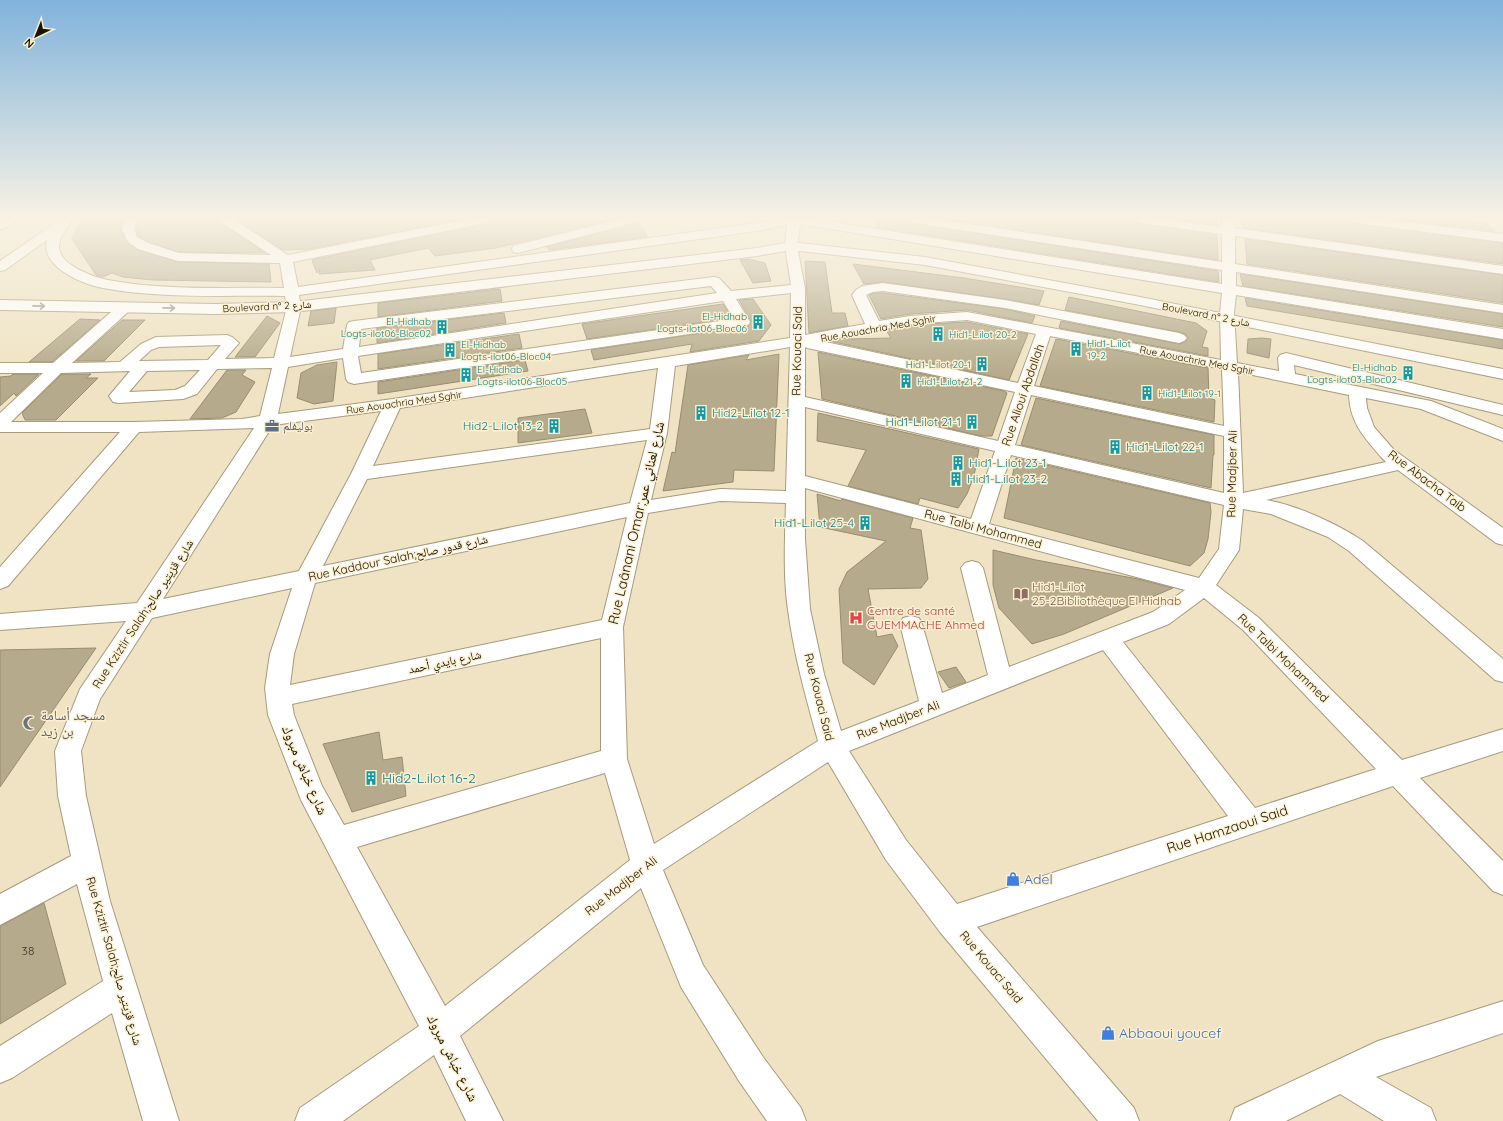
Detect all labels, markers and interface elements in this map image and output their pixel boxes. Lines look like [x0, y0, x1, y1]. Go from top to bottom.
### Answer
north arrow [16, 16, 56, 56]
text: N [21, 35, 37, 51]
street label: Boulevard n° شارع 2 [222, 298, 312, 315]
street label: Boulevard n° شارع 2 [1161, 300, 1251, 329]
one-way arrow [32, 302, 45, 310]
one-way arrow [162, 304, 175, 312]
street label: Rue Kouaci Said [788, 306, 805, 396]
place label: El-Hidhab Logts-ilot06-Bloc06 [657, 310, 748, 335]
street label: Rue Aouachria Med Sghir [819, 312, 937, 345]
building icon: El-Hidhab Logts-ilot06-Bloc06 [750, 314, 766, 330]
place label: El-Hidhab Logts-ilot06-Bloc02 [341, 315, 431, 340]
building icon: El-Hidhab Logts-ilot06-Bloc02 [434, 319, 450, 335]
building icon: Hid1-L.ilot 20-2 [930, 326, 946, 342]
place label: Hid1-L.ilot 20-2 [949, 328, 1017, 341]
place label: Hid1-L.ilot 19-2 [1087, 337, 1132, 362]
place label: El-Hidhab Logts-ilot06-Bloc04 [461, 338, 551, 363]
building icon: Hid1-L.ilot 19-2 [1068, 341, 1084, 357]
building icon: El-Hidhab Logts-ilot06-Bloc04 [442, 342, 458, 358]
street label: Rue Alioui Abdallah [998, 342, 1047, 448]
street label: Rue Aouachria Med Sghir [1138, 343, 1256, 378]
building icon: Hid1-L.ilot 20-1 [974, 356, 990, 372]
place label: Hid1-L.ilot 20-1 [906, 358, 971, 371]
place label: El-Hidhab Logts-ilot03-Bloc02 [1307, 361, 1397, 386]
place label: El-Hidhab Logts-ilot06-Bloc05 [477, 363, 567, 388]
building icon: El-Hidhab Logts-ilot03-Bloc02 [1400, 365, 1416, 381]
building icon: El-Hidhab Logts-ilot06-Bloc05 [458, 367, 474, 383]
building icon: Hid1-L.ilot 21-2 [898, 373, 914, 389]
place label: Hid1-L.ilot 21-2 [917, 375, 983, 388]
building icon: Hid1-L.ilot 19-1 [1139, 385, 1155, 401]
place label: Hid1-L.ilot 19-1 [1158, 387, 1221, 400]
street label: Rue Aouachria Med Sghir [345, 388, 463, 417]
building icon: Hid2-L.ilot 12-1 [693, 405, 709, 421]
place label: Hid2-L.ilot 12-1 [712, 405, 790, 420]
place label: Hid1-L.ilot 21-1 [885, 414, 961, 429]
building icon: Hid1-L.ilot 21-1 [964, 414, 980, 430]
office icon: بوليفلم [264, 418, 280, 434]
place label: بوليفلم [283, 418, 313, 434]
place label: Hid2-L.ilot 13-2 [463, 418, 543, 433]
building icon: Hid2-L.ilot 13-2 [546, 418, 562, 434]
street label: Rue Laânani Omar;شارع لعناني عمر [604, 420, 671, 627]
street label: Rue Madjber Ali [1223, 430, 1240, 518]
building icon: Hid1-L.ilot 22-1 [1107, 439, 1123, 455]
place label: Hid1-L.ilot 22-1 [1126, 439, 1204, 454]
street label: Rue Abacha Taib [1385, 446, 1469, 515]
building icon: Hid1-L.ilot 23-1 [950, 455, 966, 471]
place label: Hid1-L.ilot 23-1 [969, 455, 1046, 470]
building icon: Hid1-L.ilot 23-2 [948, 471, 964, 487]
place label: Hid1-L.ilot 23-2 [967, 471, 1048, 486]
street label: Rue Talbi Mohammed [923, 506, 1044, 551]
place label: Hid1-L.ilot 25-4 [774, 515, 854, 530]
building icon: Hid1-L.ilot 25-4 [857, 515, 873, 531]
street label: Rue Kaddour Salah;شارع قدور صالح [307, 531, 489, 585]
street label: Rue Kziztir Salah;شارع قزيتير صالح [89, 536, 197, 692]
place label: Hid1-L.ilot 25-2Bibliothèque El Hidhab [1032, 579, 1181, 608]
library icon: Hid1-L.ilot 25-2Bibliothèque El Hidhab [1013, 586, 1029, 602]
place label: Centre de santé GUEMMACHE Ahmed [867, 603, 984, 632]
hospital icon: Centre de santé GUEMMACHE Ahmed [848, 610, 864, 626]
street label: Rue Talbi Mohammed [1235, 610, 1332, 705]
street label: شارع بايدي أحمد [407, 646, 483, 680]
street label: Rue Kouaci Said [801, 651, 838, 742]
street label: Rue Madjber Ali [854, 697, 941, 742]
place label: مسجد أسامة بن زيد [41, 706, 105, 740]
mosque icon: مسجد أسامة بن زيد [22, 715, 38, 731]
street label: شارع خباش مبروك [277, 723, 332, 818]
place label: Hid2-L.ilot 16-2 [382, 769, 476, 787]
building icon: Hid2-L.ilot 16-2 [363, 770, 379, 786]
street label: Rue Hamzaoui Said [1164, 801, 1290, 857]
street label: Rue Madjber Ali [582, 853, 660, 918]
place label: Adel [1024, 870, 1053, 888]
shop icon: Adel [1005, 871, 1021, 887]
street label: Rue Kziztir Salah;شارع قزيتير صالح [82, 875, 146, 1047]
street label: Rue Kouaci Said [957, 927, 1026, 1006]
house number: 38 [22, 943, 34, 958]
street label: شارع خباش مبروك [422, 1011, 483, 1105]
place label: Abbaoui youcef [1119, 1024, 1221, 1042]
shop icon: Abbaoui youcef [1100, 1025, 1116, 1041]

